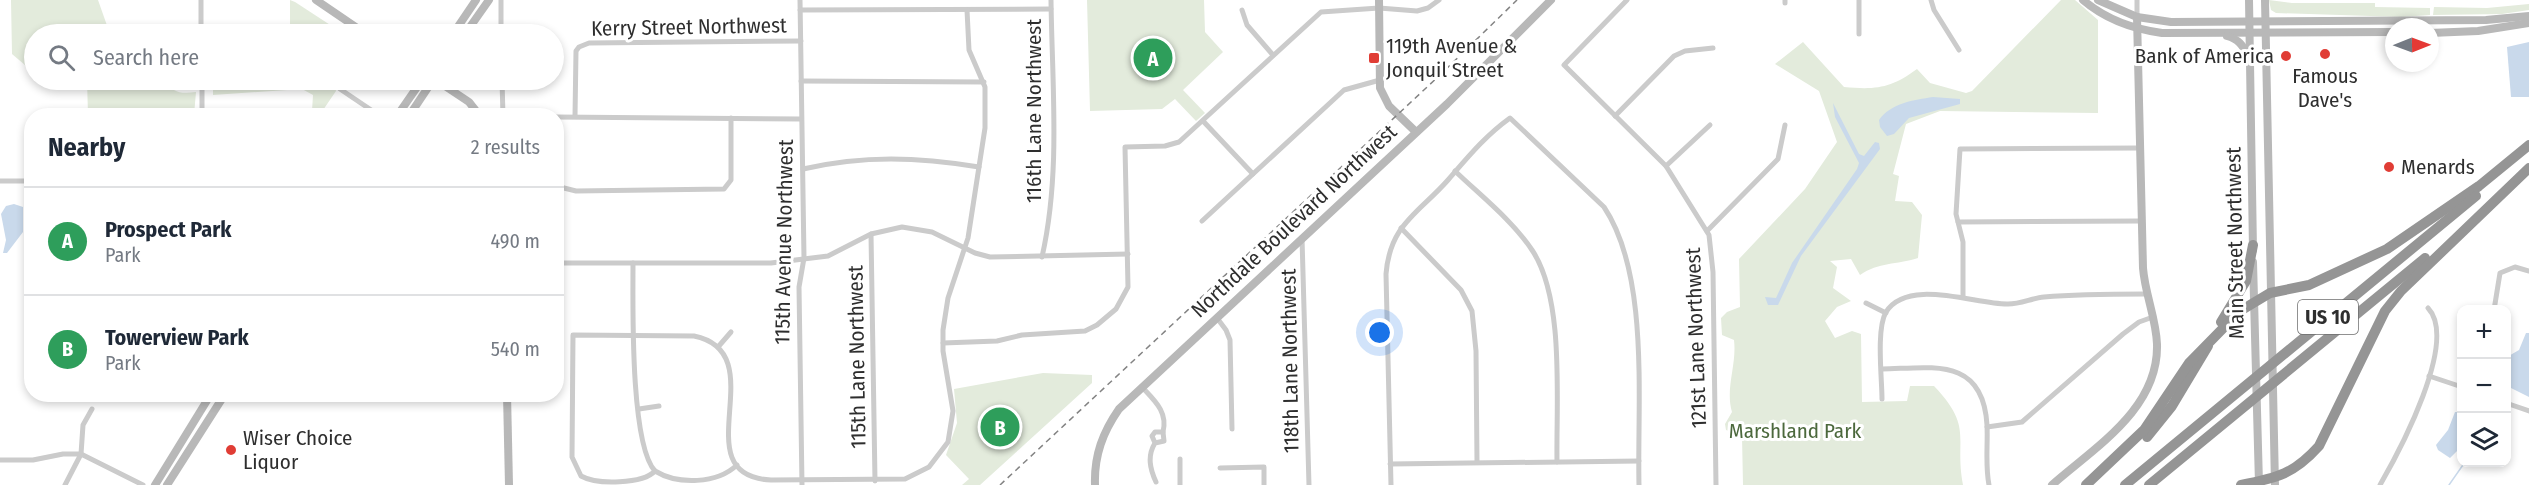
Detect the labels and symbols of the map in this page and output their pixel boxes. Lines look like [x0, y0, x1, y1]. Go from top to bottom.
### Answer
street label: Kerry Street Northwest [591, 12, 787, 42]
north arrow [2385, 18, 2439, 72]
street label: 116th Lane Northwest [1021, 19, 1047, 203]
place label: 119th Avenue & Jonquil Street [1386, 33, 1517, 83]
pin: A [1134, 36, 1172, 80]
place label: Bank of America [2135, 43, 2274, 69]
marker: Famous Dave's [2318, 47, 2332, 61]
marker: Bank of America [2279, 49, 2293, 63]
marker: 119th Avenue & Jonquil Street [1367, 51, 1381, 65]
place label: Famous Dave's [2292, 63, 2358, 113]
street label: Northdale Boulevard Northwest [1186, 119, 1402, 323]
street label: 115th Avenue Northwest [769, 139, 799, 345]
street label: Main Street Northwest [2220, 147, 2250, 339]
place label: Menards [2401, 154, 2475, 180]
marker: Menards [2382, 160, 2396, 174]
street label: 121st Lane Northwest [1680, 247, 1712, 429]
street label: 115th Lane Northwest [842, 265, 872, 449]
street label: 118th Lane Northwest [1275, 269, 1305, 453]
road number: US 10 [2298, 300, 2358, 334]
your location [1365, 318, 1394, 347]
pin: B [980, 404, 1020, 450]
park label: Marshland Park [1729, 418, 1861, 444]
place label: Wiser Choice Liquor [243, 425, 352, 475]
marker: Wiser Choice Liquor [224, 443, 238, 457]

